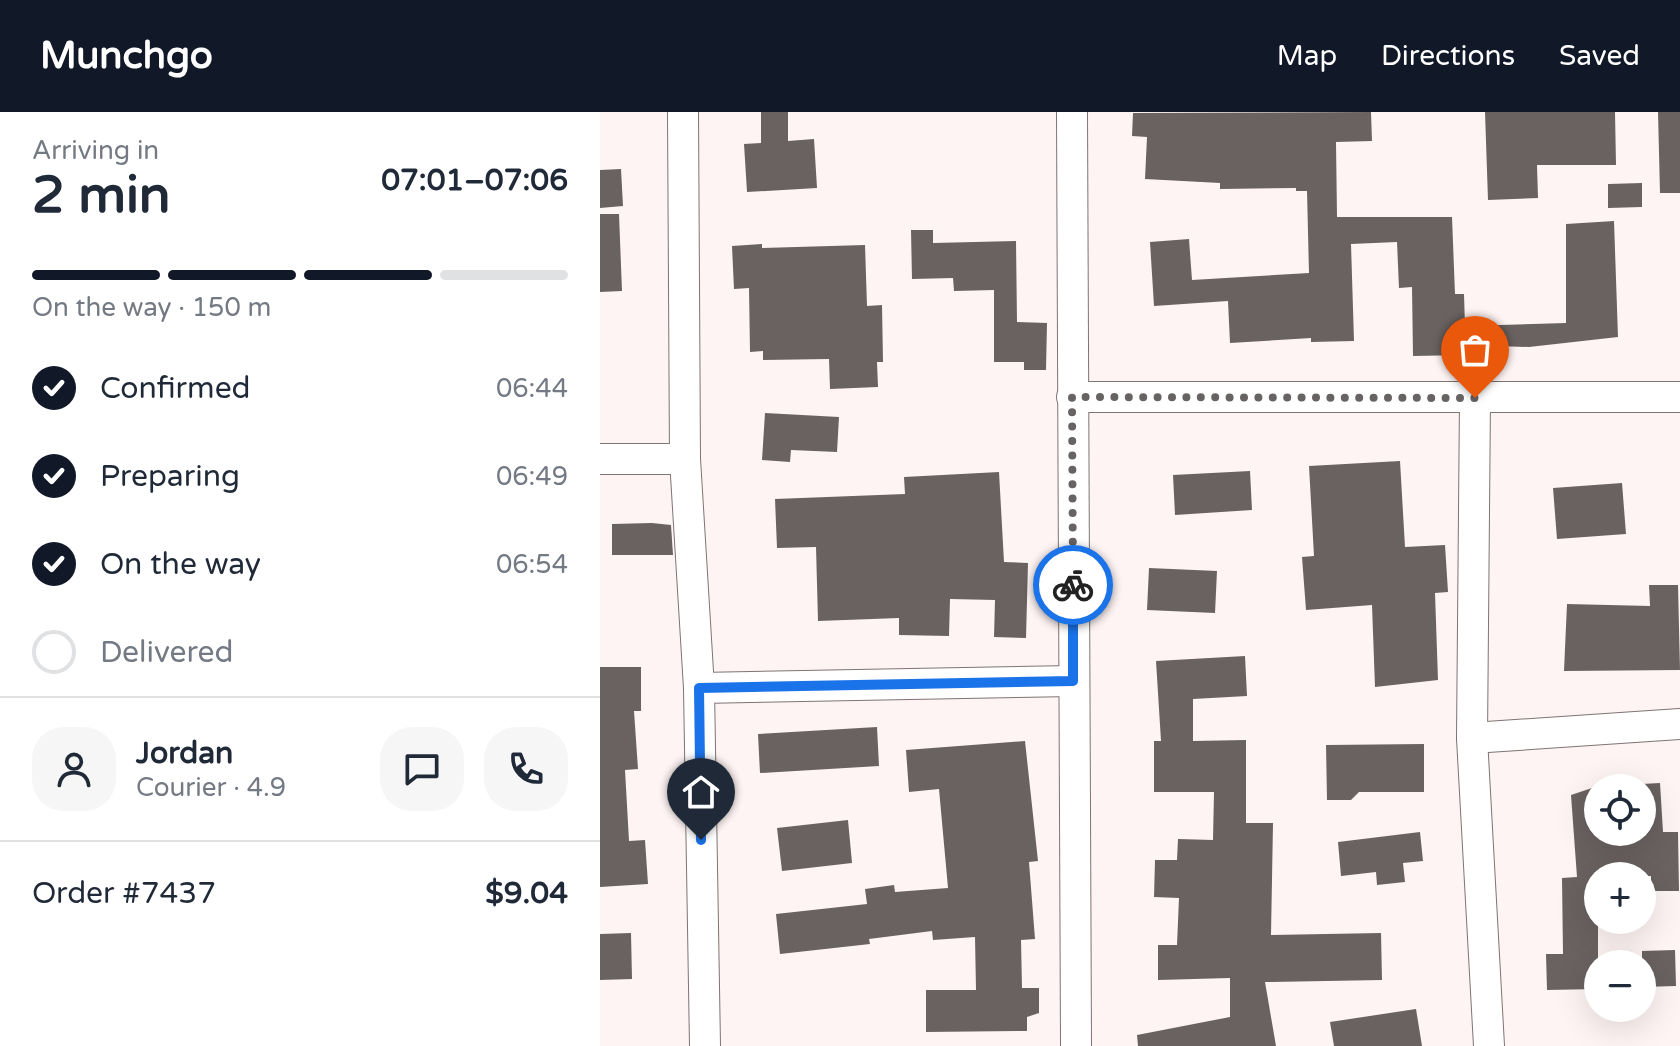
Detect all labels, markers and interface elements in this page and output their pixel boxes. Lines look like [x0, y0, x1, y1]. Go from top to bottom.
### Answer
text: Munchgo [40, 33, 213, 79]
text: Map [1277, 39, 1337, 73]
text: Directions [1381, 39, 1515, 73]
text: Saved [1559, 39, 1640, 73]
text: Arriving in [32, 135, 159, 166]
text: 07:01–07:06 [381, 162, 568, 199]
text: 2 min [32, 164, 171, 227]
text: On the way · 150 m [32, 292, 271, 323]
pin [1441, 316, 1509, 398]
icon: bag [1453, 328, 1497, 372]
icon: check [32, 366, 76, 410]
text: Confirmed [100, 370, 251, 407]
text: 06:44 [496, 373, 568, 404]
icon: check [32, 454, 76, 498]
text: Preparing [100, 458, 240, 495]
text: 06:49 [496, 461, 568, 492]
icon: check [32, 542, 76, 586]
courier [1033, 545, 1113, 625]
text: On the way [100, 546, 261, 583]
text: 06:54 [496, 549, 568, 580]
icon: bike [1051, 563, 1095, 607]
text: Delivered [100, 634, 234, 671]
button: person [32, 727, 116, 811]
button: chat [380, 727, 464, 811]
button: phone [484, 727, 568, 811]
text: Jordan [136, 735, 233, 772]
pin [667, 758, 735, 840]
icon: home [679, 770, 723, 814]
text: Courier · 4.9 [136, 772, 286, 803]
map controls [1584, 774, 1656, 1022]
button: locate [1584, 774, 1656, 846]
button: + [1584, 862, 1656, 934]
text: Order #7437 [32, 875, 216, 912]
text: $9.04 [485, 875, 568, 912]
button: − [1584, 950, 1656, 1022]

